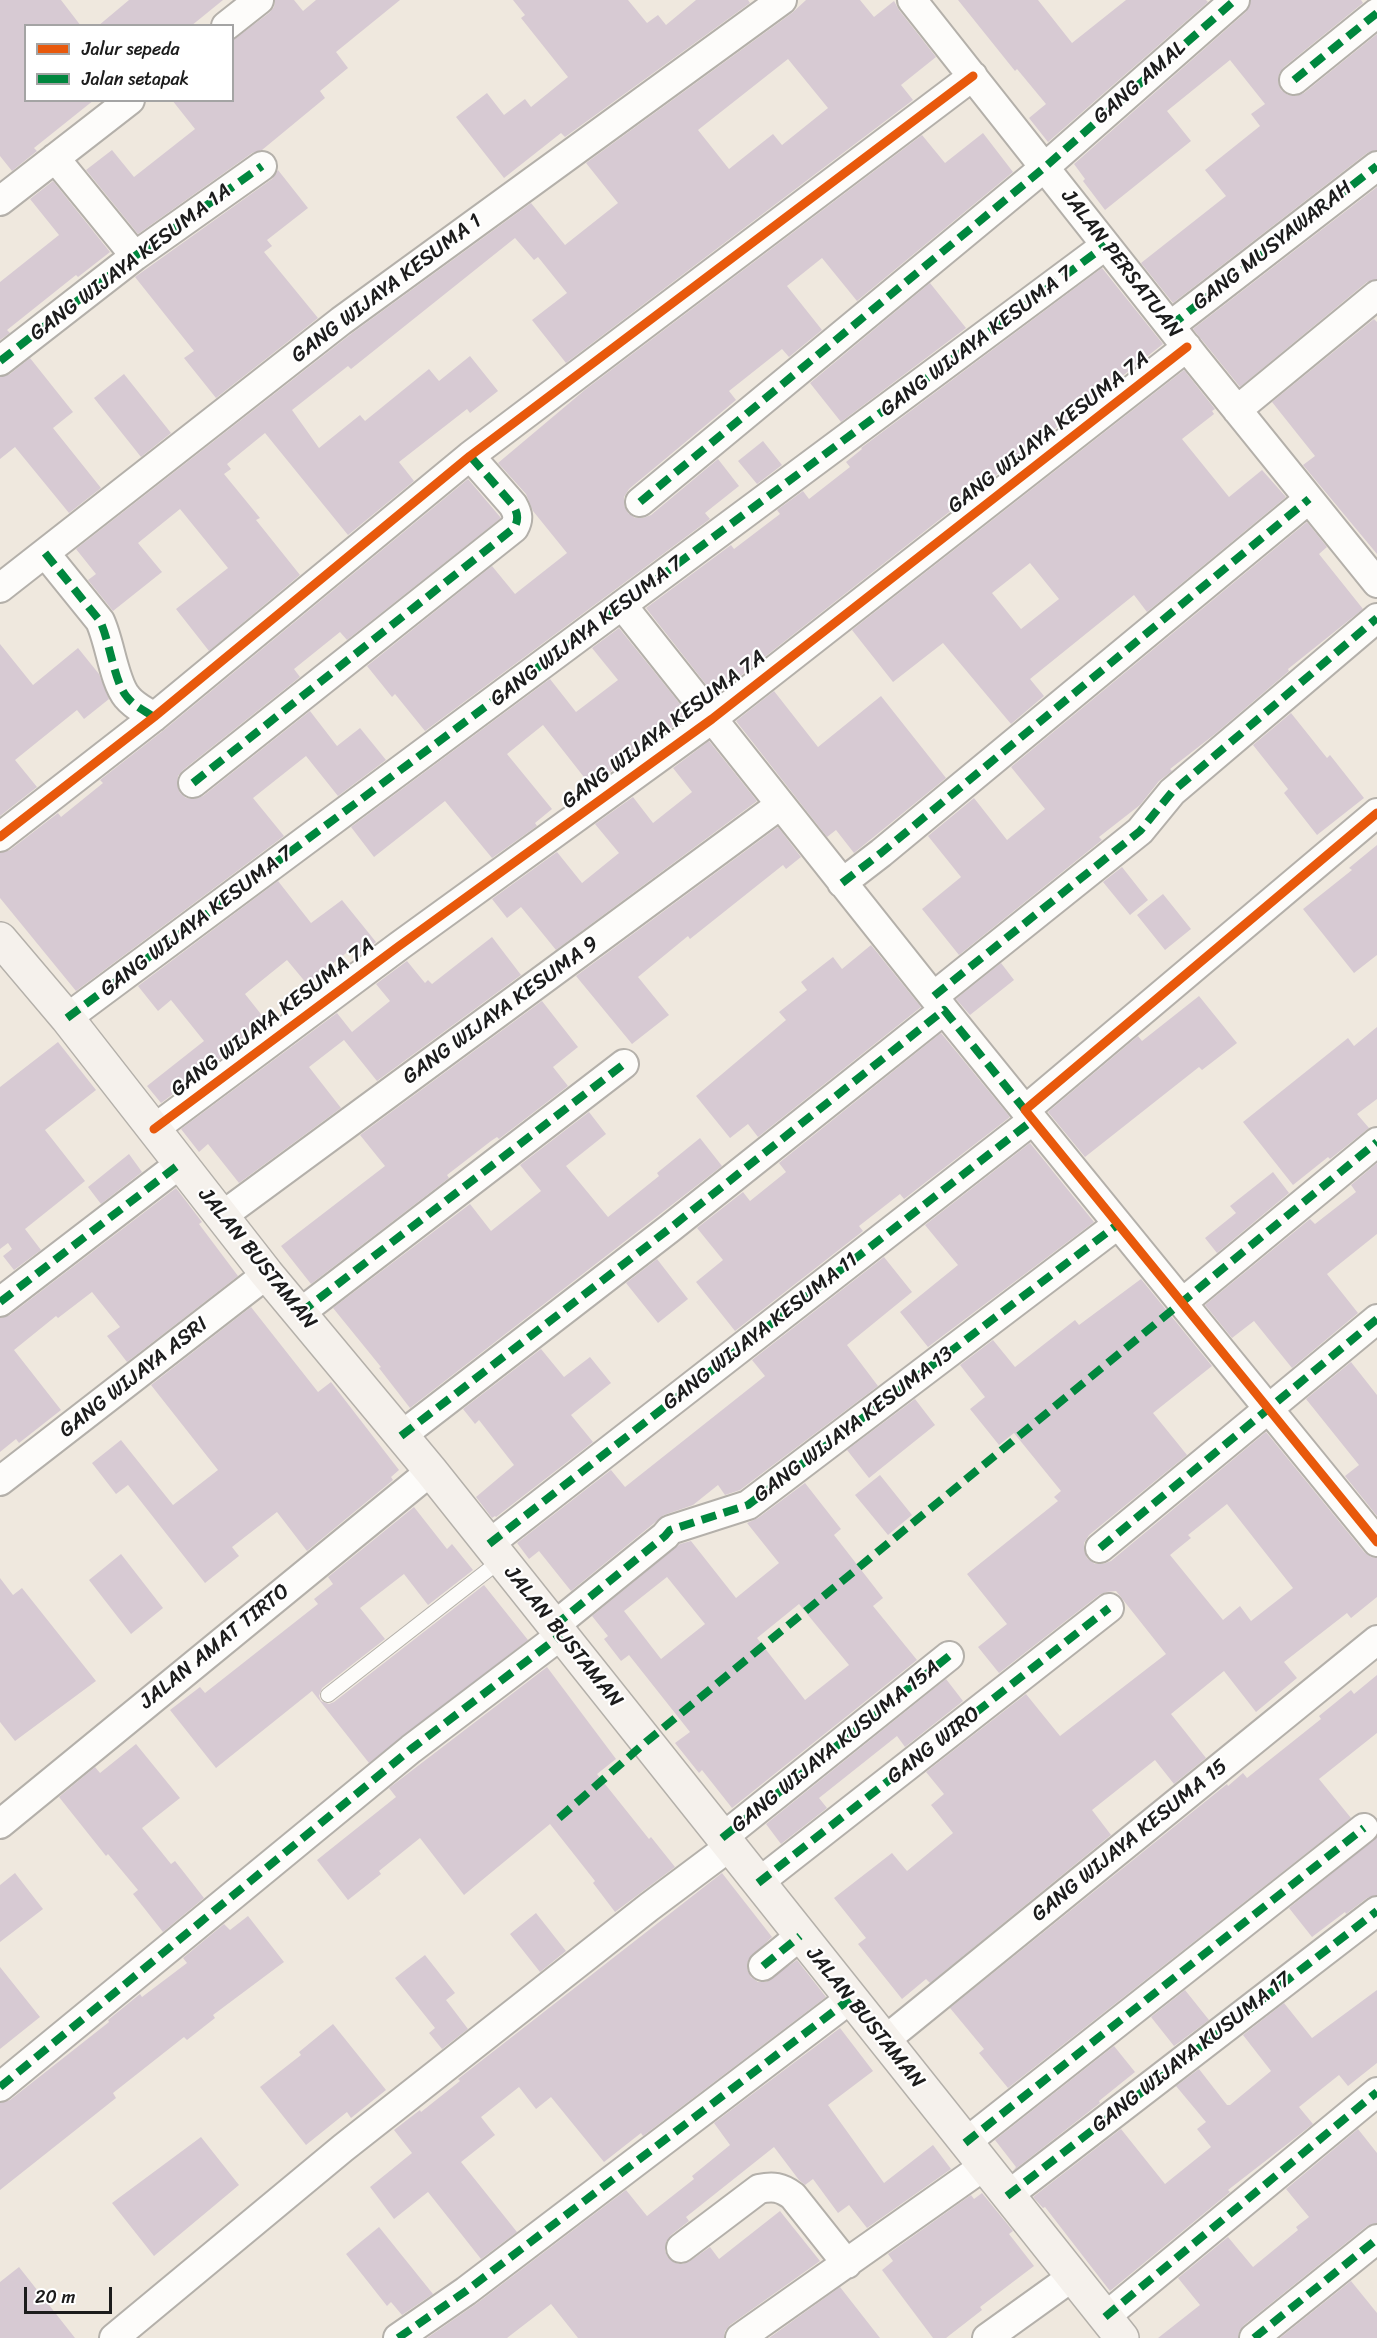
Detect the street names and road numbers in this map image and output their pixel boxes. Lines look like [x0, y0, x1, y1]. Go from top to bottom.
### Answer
street label: GANG AMAL [1089, 36, 1191, 130]
street label: GANG MUSYAWARAH [1188, 176, 1358, 316]
street label: GANG WIJAYA KESUMA 1A [25, 179, 237, 347]
street label: JALAN PERSATUAN [1055, 185, 1187, 343]
street label: GANG WIJAYA KESUMA 1 [287, 209, 487, 369]
street label: GANG WIJAYA KESUMA 7 [876, 261, 1078, 423]
street label: GANG WIJAYA KESUMA 7A [943, 347, 1155, 519]
street label: GANG WIJAYA KESUMA 7 [486, 551, 688, 713]
street label: GANG WIJAYA KESUMA 7A [557, 645, 771, 815]
street label: GANG WIJAYA KESUMA 7 [96, 841, 298, 1003]
street label: GANG WIJAYA KESUMA 9 [398, 932, 604, 1090]
street label: GANG WIJAYA KESUMA 7A [166, 933, 380, 1103]
street label: JALAN BUSTAMAN [192, 1183, 322, 1335]
street label: GANG WIJAYA KESUMA 11 [658, 1248, 864, 1416]
street label: GANG WIJAYA ASRI [55, 1312, 213, 1444]
street label: GANG WIJAYA KESUMA 13 [749, 1342, 959, 1508]
street label: JALAN BUSTAMAN [498, 1561, 628, 1713]
street label: JALAN AMAT TIRTO [135, 1579, 295, 1715]
street label: GANG WIJAYA KUSUMA 15A [727, 1655, 945, 1839]
street label: GANG WIRO [882, 1702, 986, 1790]
street label: GANG WIJAYA KESUMA 15 [1027, 1754, 1233, 1928]
street label: JALAN BUSTAMAN [800, 1942, 930, 2094]
street label: GANG WIJAYA KUSUMA 17 [1087, 1967, 1297, 2139]

